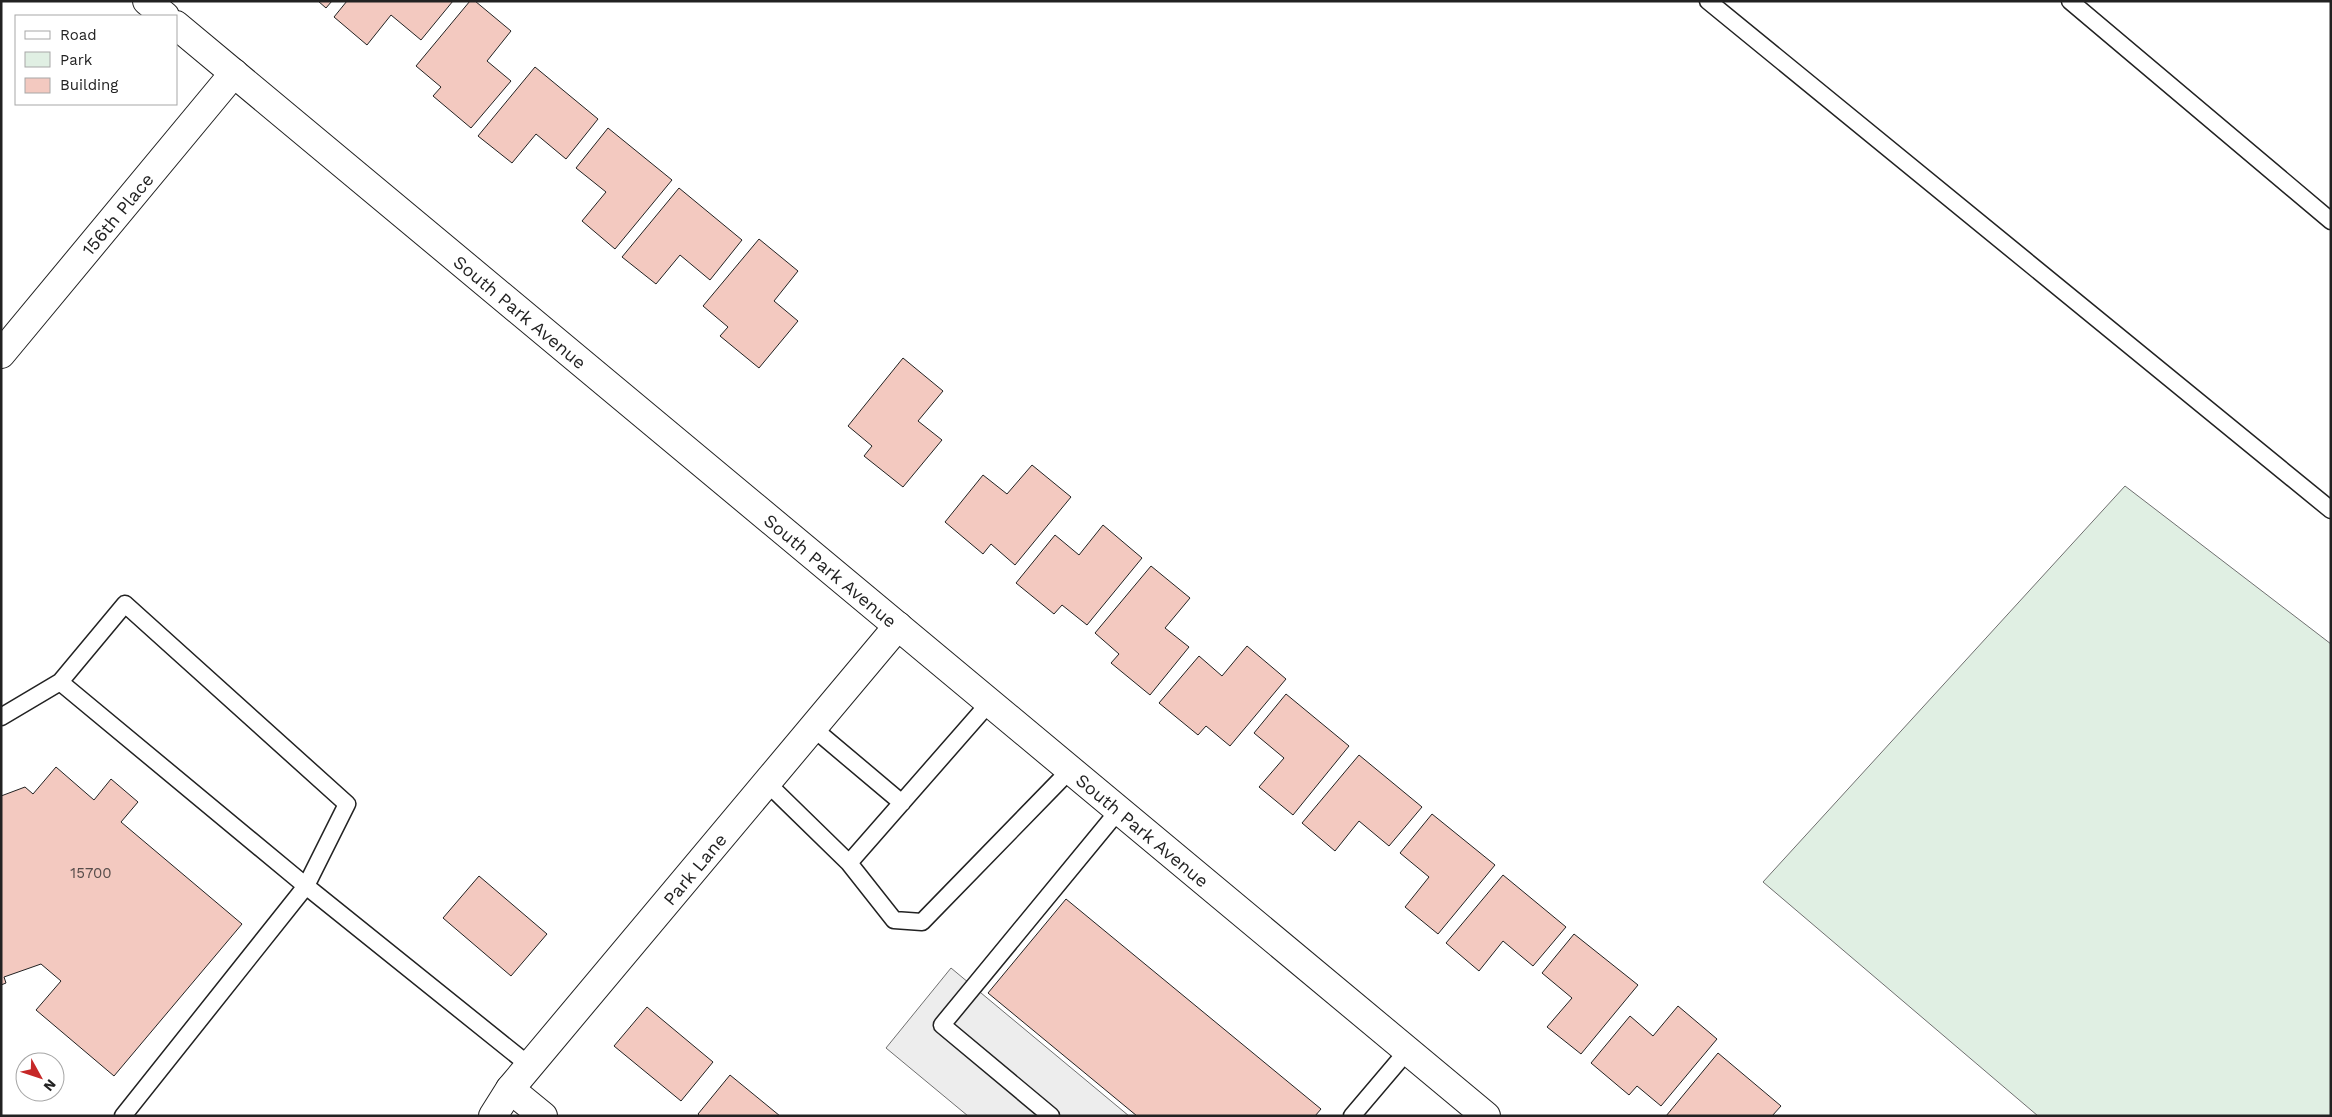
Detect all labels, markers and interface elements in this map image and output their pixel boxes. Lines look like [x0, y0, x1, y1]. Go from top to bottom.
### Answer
legend [15, 15, 178, 105]
text: Road [60, 26, 97, 44]
text: Park [60, 51, 93, 69]
text: Building [60, 76, 118, 94]
street label: 156th Place [77, 169, 157, 259]
street label: South Park Avenue [450, 251, 591, 373]
street label: South Park Avenue [760, 509, 901, 631]
street label: South Park Avenue [1072, 769, 1213, 891]
street label: Park Lane [658, 829, 730, 909]
house number: 15700 [70, 864, 112, 882]
north arrow [15, 1052, 65, 1102]
text: N [40, 1076, 59, 1094]

